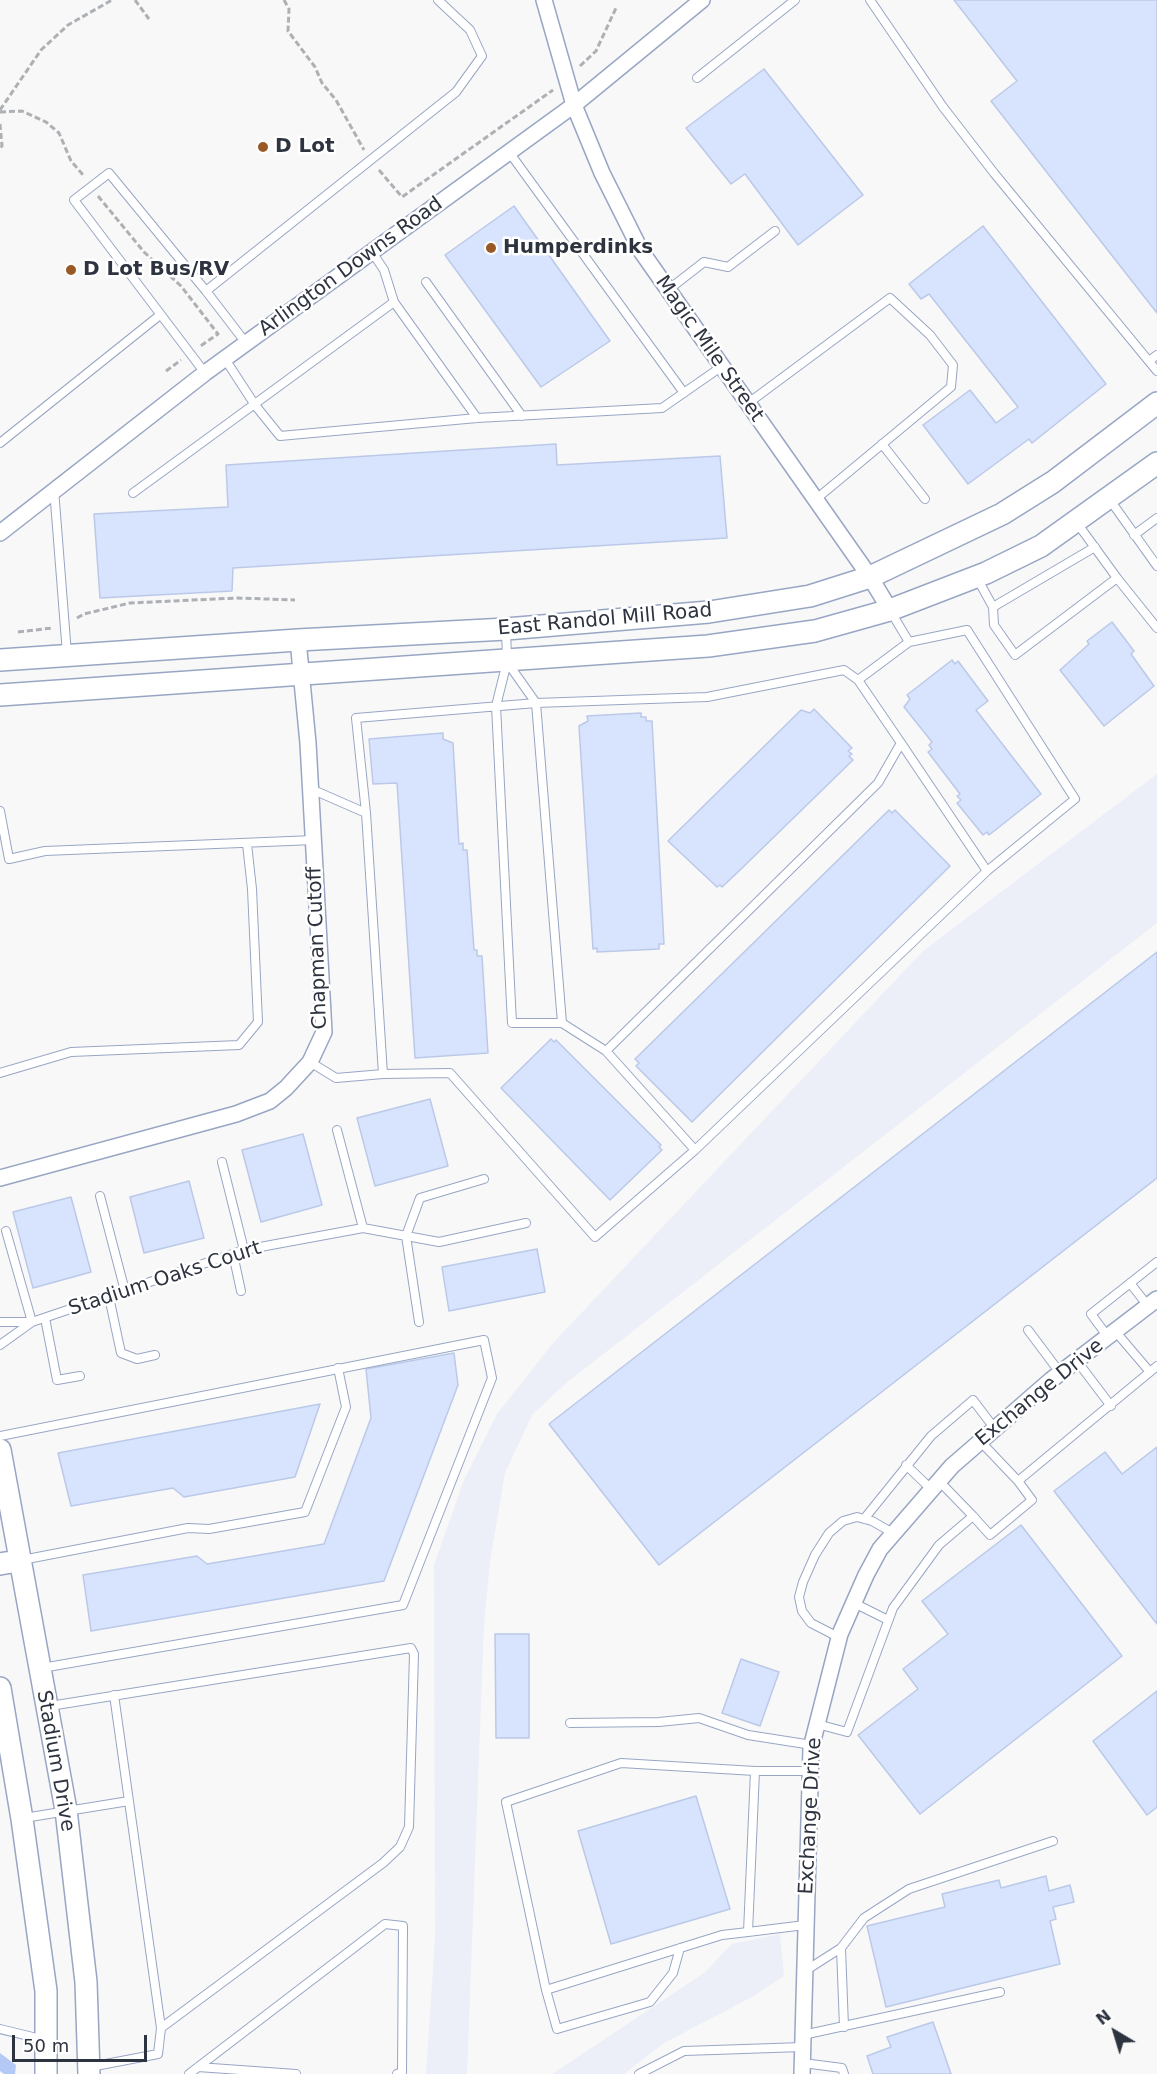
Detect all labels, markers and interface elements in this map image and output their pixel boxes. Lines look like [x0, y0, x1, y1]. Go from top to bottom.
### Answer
place label: D Lot [275, 135, 335, 159]
marker: D Lot [256, 140, 270, 154]
street label: Arlington Downs Road [254, 192, 448, 342]
place label: Humperdinks [503, 236, 653, 260]
marker: Humperdinks [484, 241, 498, 255]
place label: D Lot Bus/RV [83, 258, 229, 282]
marker: D Lot Bus/RV [64, 263, 78, 277]
street label: Magic Mile Street [650, 271, 768, 427]
street label: East Randol Mill Road [497, 599, 713, 641]
street label: Chapman Cutoff [303, 866, 333, 1030]
street label: Stadium Oaks Court [66, 1237, 264, 1321]
street label: Exchange Drive [971, 1334, 1109, 1452]
street label: Stadium Drive [31, 1689, 79, 1833]
street label: Exchange Drive [795, 1737, 827, 1895]
north arrow [1085, 2002, 1145, 2062]
text: N [1092, 2006, 1115, 2029]
scale bar [15, 2023, 150, 2061]
text: 50 m [23, 2035, 69, 2056]

